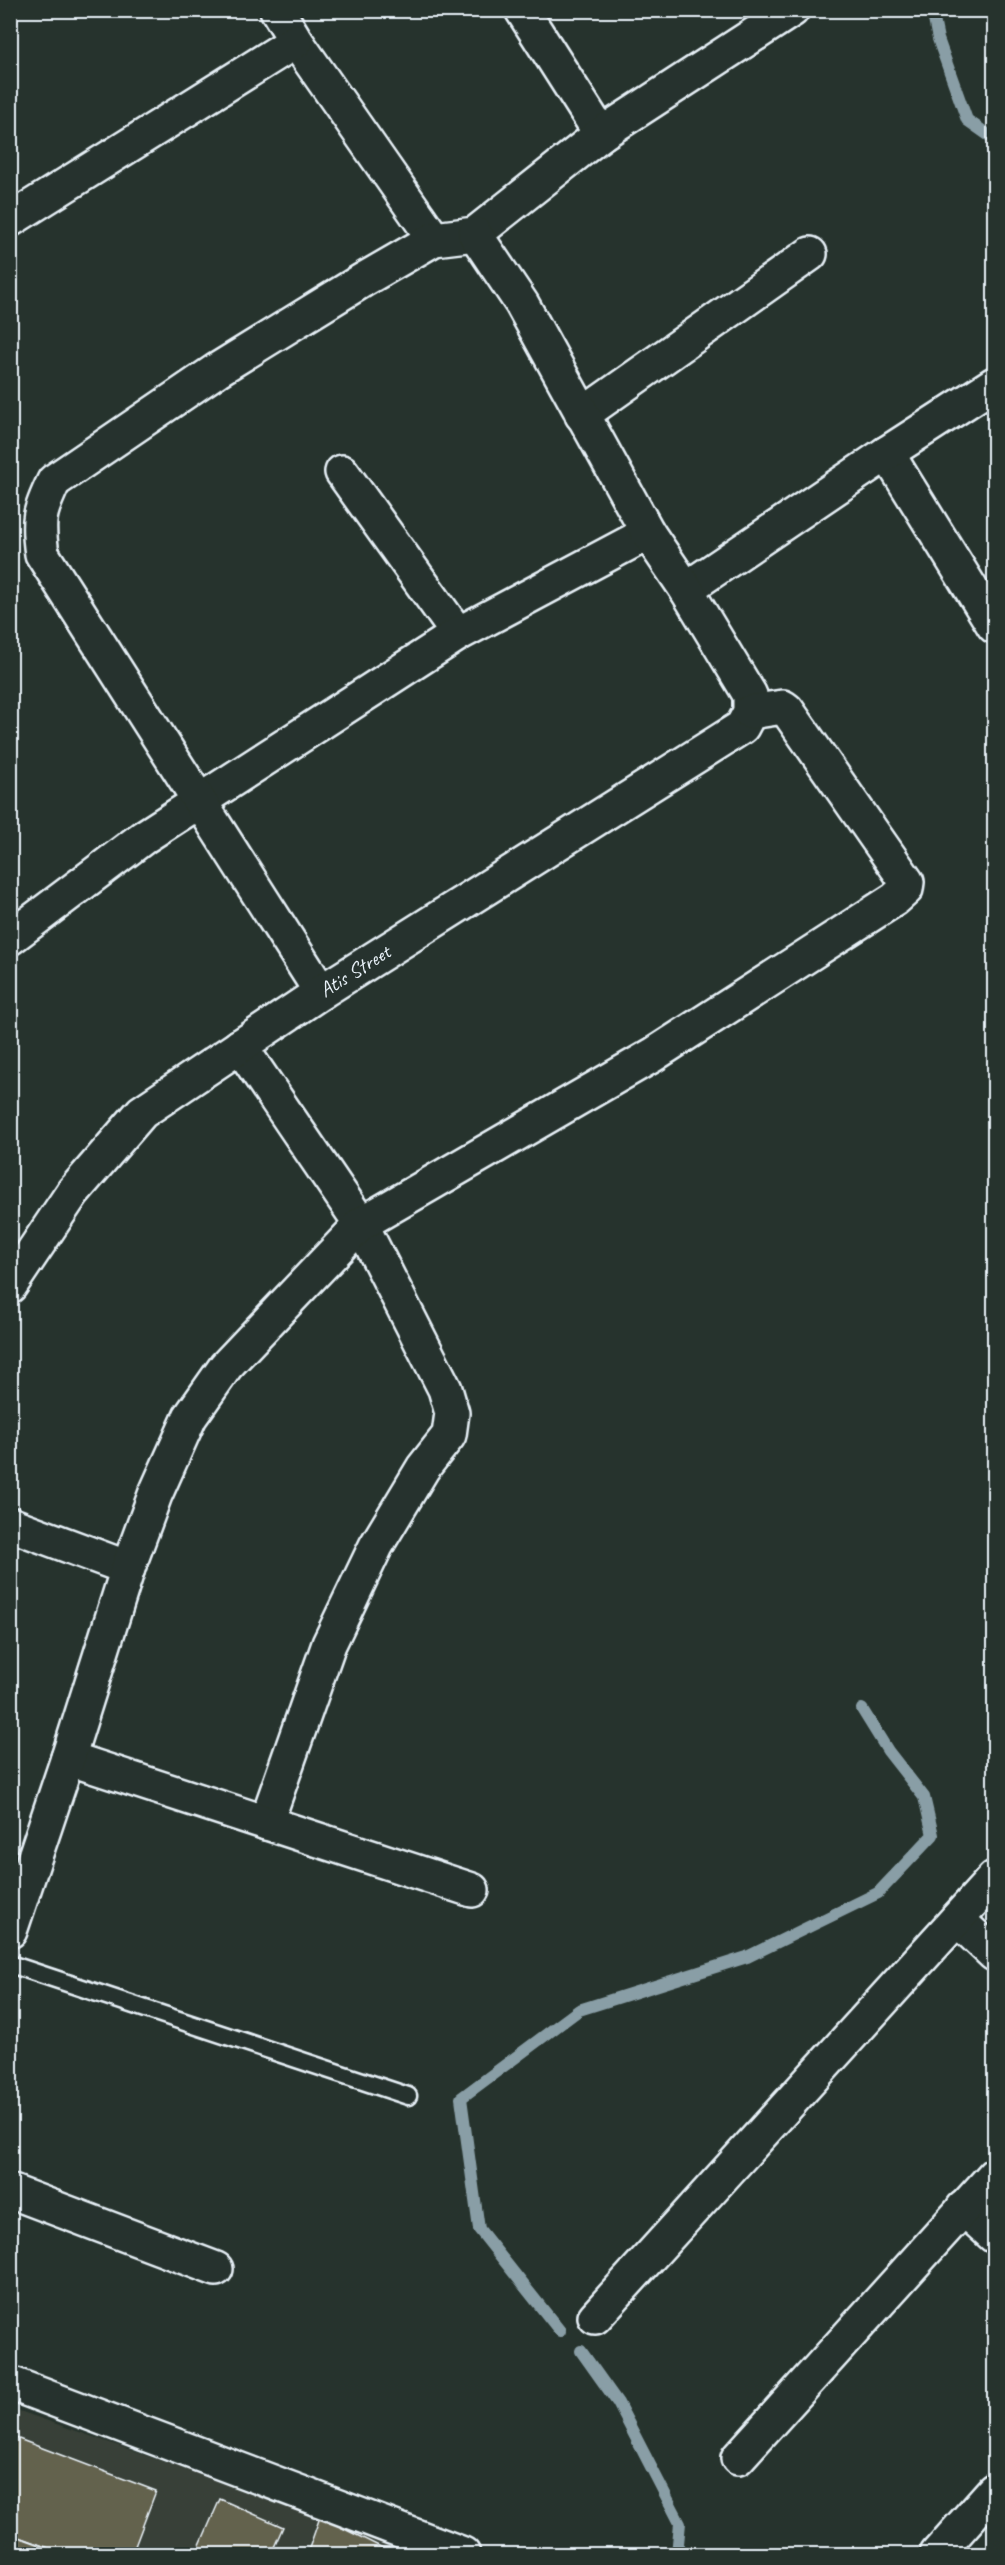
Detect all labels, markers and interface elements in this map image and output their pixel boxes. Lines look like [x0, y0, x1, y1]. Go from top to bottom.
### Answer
street label: Atis Street [314, 938, 397, 1003]

